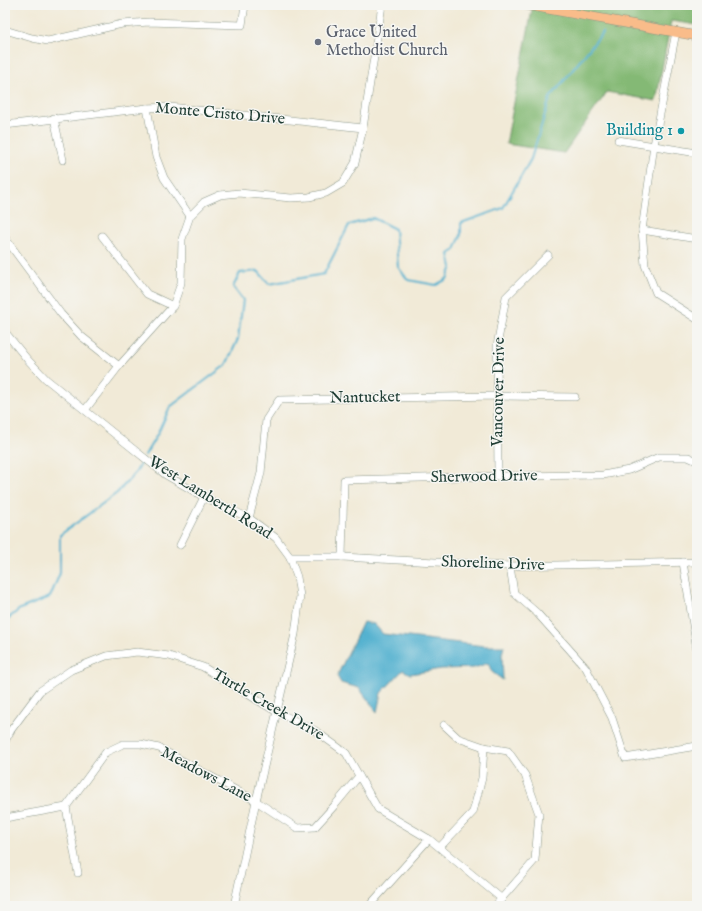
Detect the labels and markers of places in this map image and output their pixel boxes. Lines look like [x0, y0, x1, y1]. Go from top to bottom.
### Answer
place label: Grace United Methodist Church [326, 23, 448, 61]
marker: Grace United Methodist Church [313, 37, 323, 47]
place label: Building 1 [606, 121, 673, 141]
marker: Building 1 [676, 126, 686, 136]

